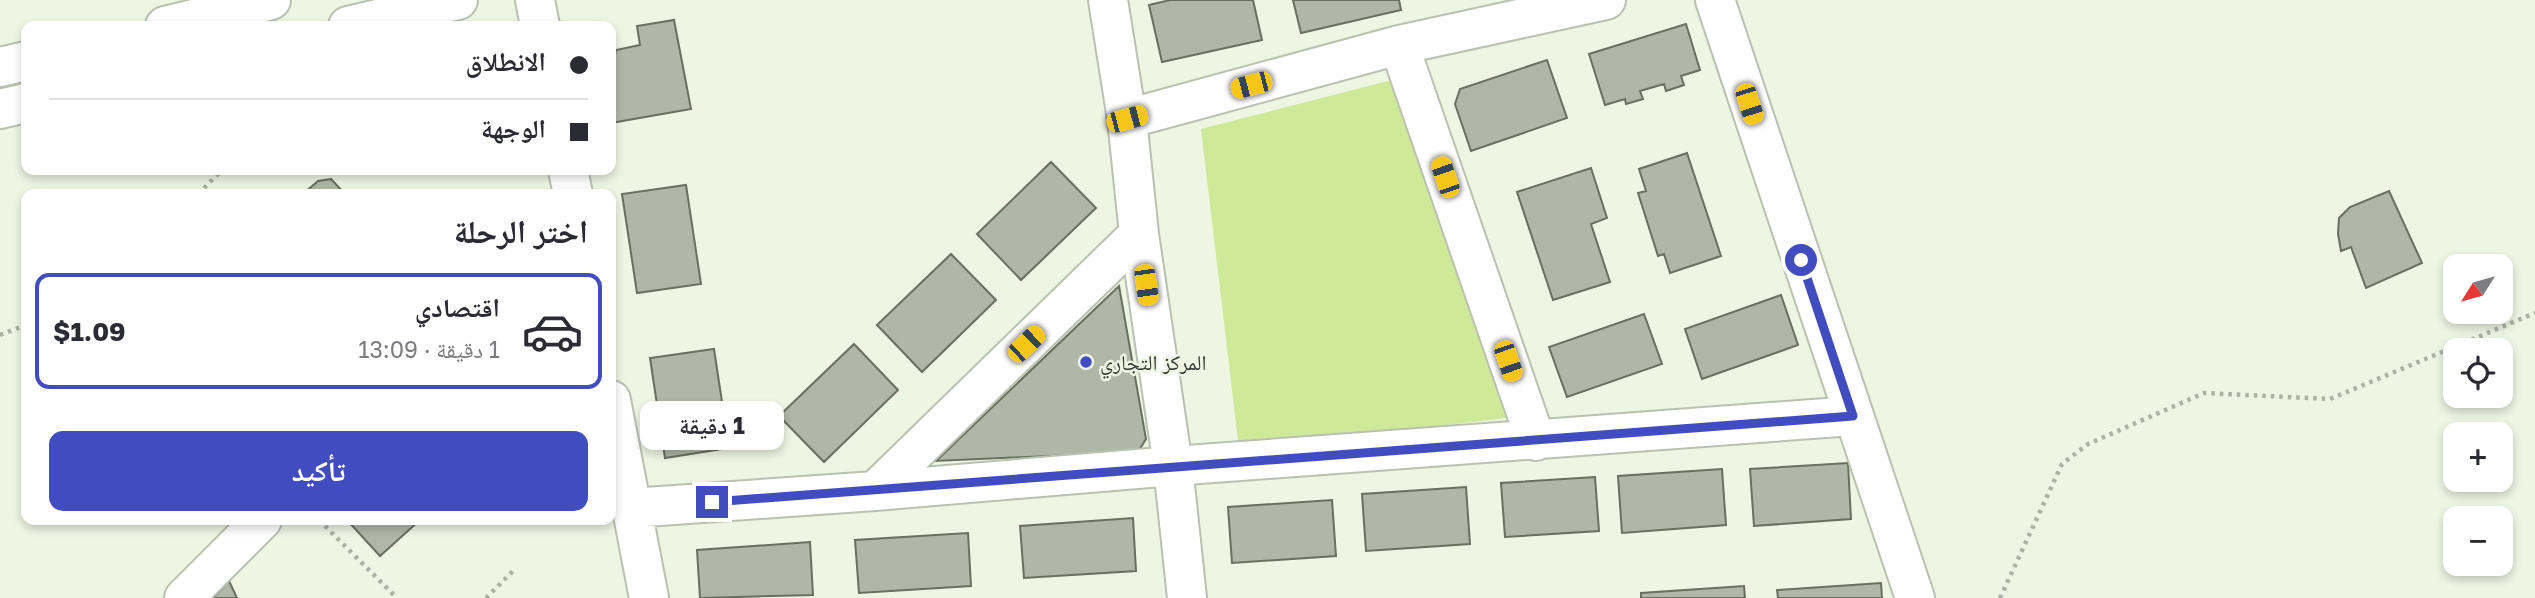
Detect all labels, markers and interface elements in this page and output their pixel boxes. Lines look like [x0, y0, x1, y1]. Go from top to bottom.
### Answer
text: الانطلاق [466, 46, 546, 77]
car [1228, 69, 1275, 101]
car [1733, 81, 1766, 127]
car [1104, 103, 1151, 135]
text: الوجهة [481, 113, 546, 144]
car [1429, 154, 1462, 200]
text: اختر الرحلة [454, 212, 588, 250]
route start [1785, 244, 1817, 276]
north arrow [2443, 254, 2513, 324]
map controls [2443, 254, 2513, 576]
car [1133, 263, 1160, 307]
text: اقتصادي [415, 292, 500, 323]
icon: car [521, 300, 584, 363]
text: $1.09 [53, 316, 126, 347]
car [1004, 322, 1049, 366]
text: 1 دقيقة · 13:09 [358, 335, 500, 363]
car [1492, 338, 1525, 384]
button: locate [2443, 338, 2513, 408]
place label: المركز التجاري [1100, 349, 1206, 379]
marker: المركز التجاري [1078, 354, 1094, 370]
callout: 1 دقيقة [640, 400, 784, 449]
text: 1 دقيقة [679, 411, 745, 439]
button: + [2443, 422, 2513, 492]
button: تأكيد [49, 431, 588, 511]
route end [696, 486, 728, 518]
button: − [2443, 506, 2513, 576]

